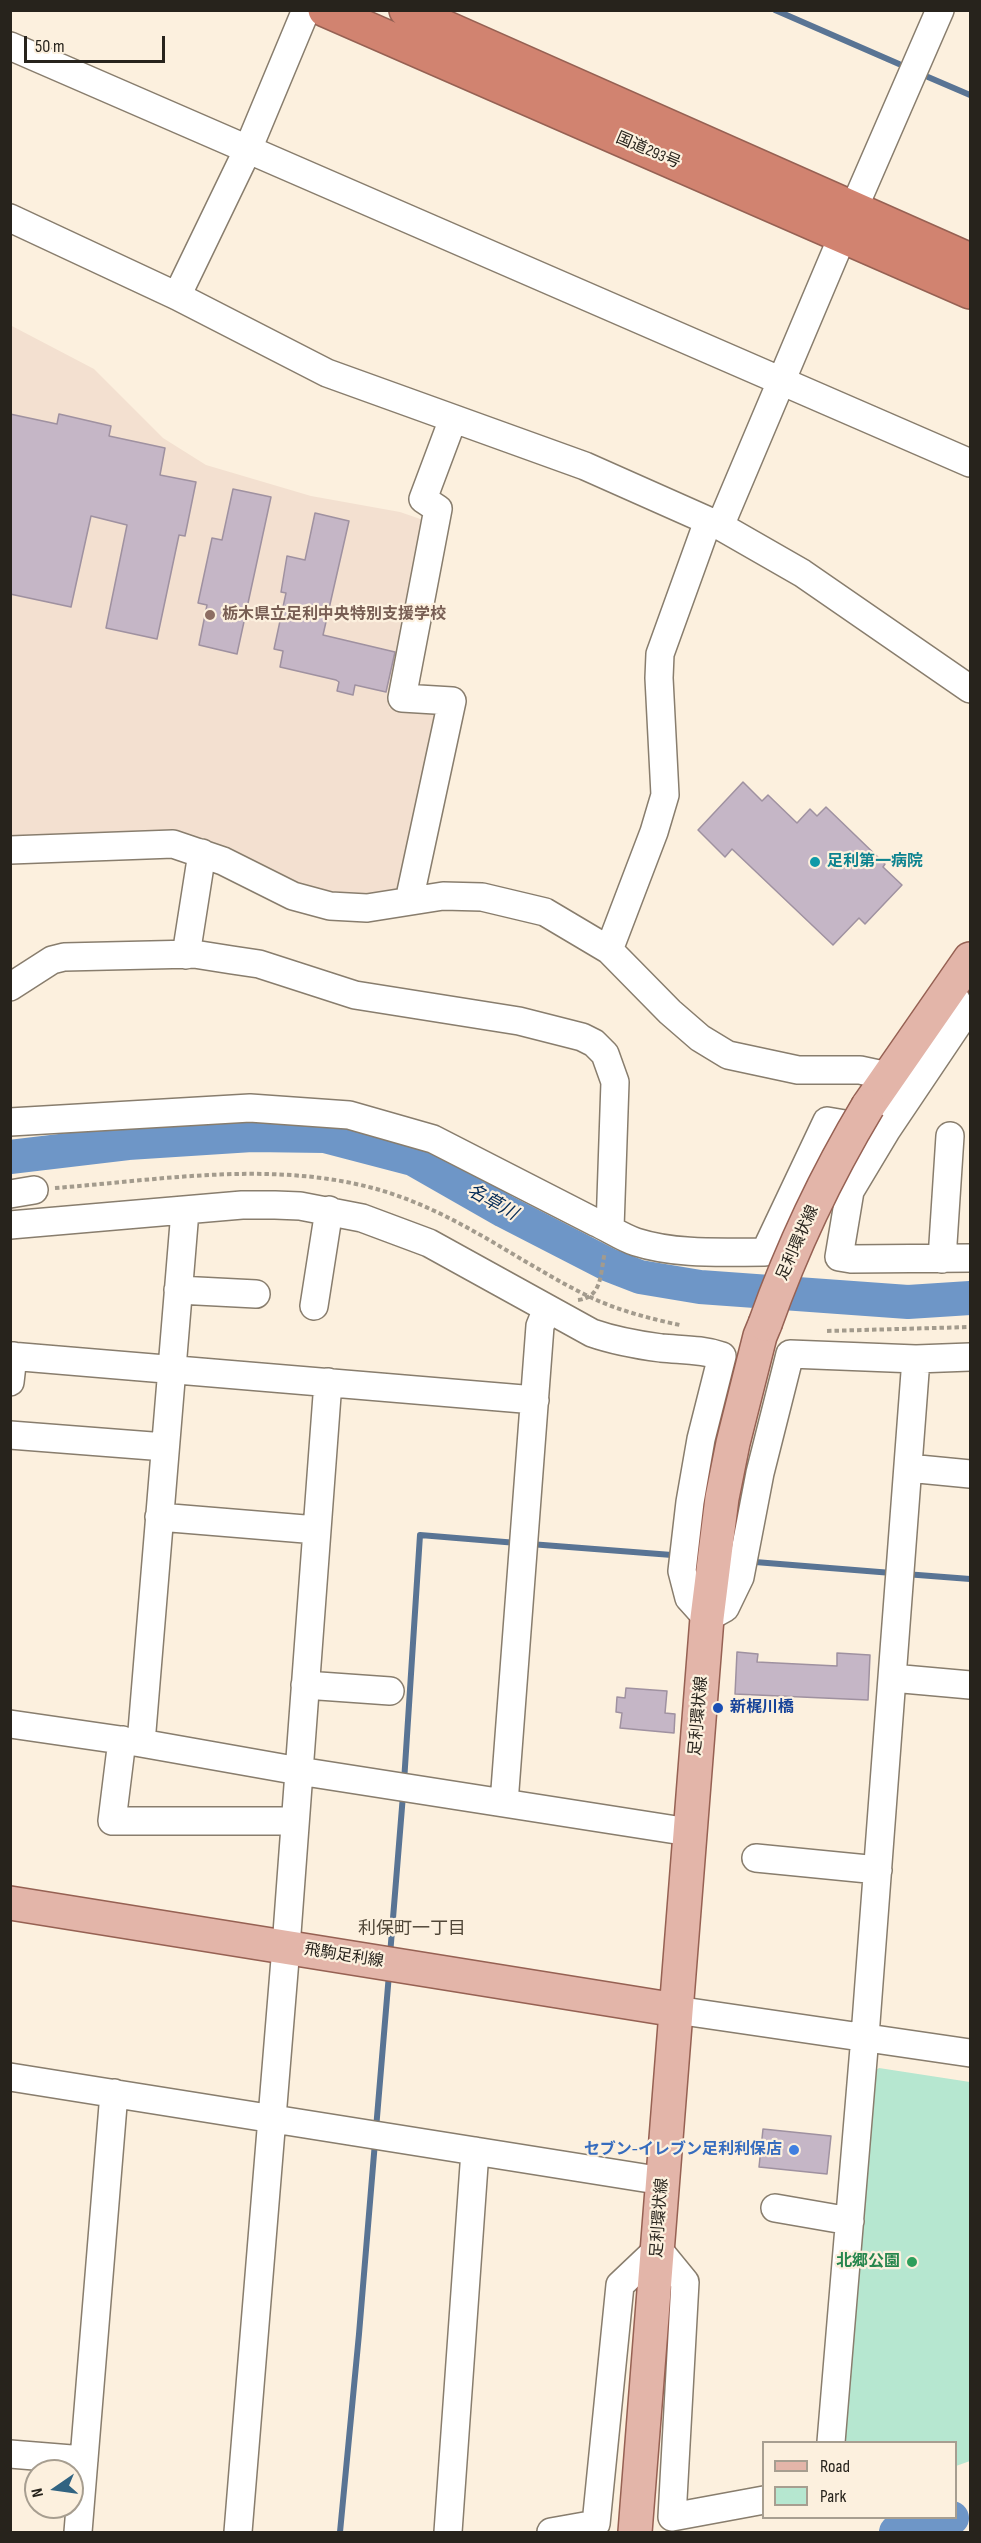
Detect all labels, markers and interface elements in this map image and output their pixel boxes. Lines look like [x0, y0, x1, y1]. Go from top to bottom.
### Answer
scale bar [27, 24, 168, 62]
text: 50 m [35, 36, 65, 57]
street label: 国道293号 [613, 129, 683, 173]
place label: 栃木県立足利中央特別支援学校 [222, 605, 446, 625]
marker: 栃木県立足利中央特別支援学校 [203, 608, 217, 622]
place label: 足利第一病院 [827, 852, 923, 872]
marker: 足利第一病院 [808, 855, 822, 869]
water label: 名草川 [463, 1180, 521, 1226]
street label: 足利環状線 [773, 1203, 823, 1283]
street label: 足利環状線 [686, 1675, 712, 1757]
place label: 新梶川橋 [730, 1698, 794, 1718]
marker: 新梶川橋 [711, 1701, 725, 1715]
district label: 利保町一丁目 [358, 1918, 466, 1940]
street label: 飛駒足利線 [303, 1940, 385, 1972]
place label: セブン-イレブン足利利保店 [584, 2140, 782, 2160]
marker: セブン-イレブン足利利保店 [787, 2143, 801, 2157]
street label: 足利環状線 [648, 2177, 672, 2259]
place label: 北郷公園 [836, 2252, 900, 2272]
marker: 北郷公園 [905, 2255, 919, 2269]
legend [762, 2441, 957, 2519]
text: Road [820, 2456, 850, 2477]
north arrow [24, 2459, 84, 2519]
text: N [28, 2486, 48, 2499]
text: Park [820, 2486, 846, 2507]

